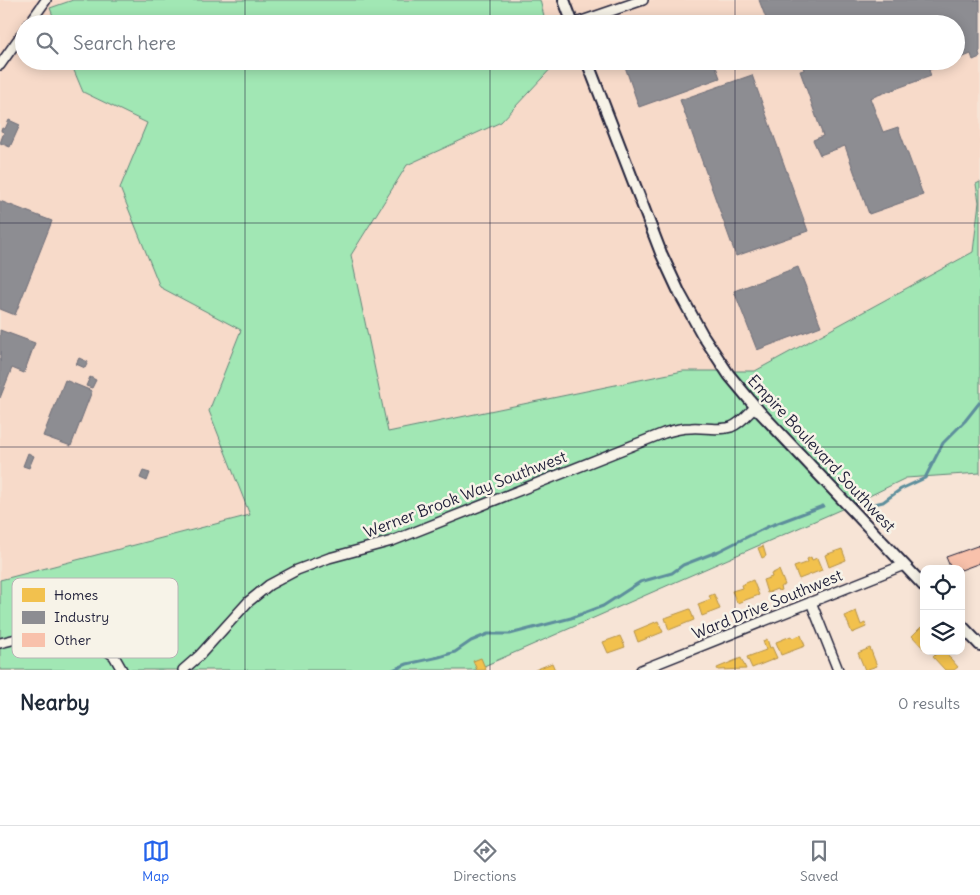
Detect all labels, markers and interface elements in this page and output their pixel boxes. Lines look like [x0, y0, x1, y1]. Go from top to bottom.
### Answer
search box [15, 15, 965, 70]
icon: search [33, 29, 61, 57]
text: Search here [73, 31, 176, 55]
street label: Empire Boulevard Southwest [744, 370, 901, 536]
street label: Werner Brook Way Southwest [361, 446, 570, 542]
street label: Ward Drive Southwest [689, 565, 845, 643]
map controls [920, 565, 965, 655]
button: locate [920, 565, 965, 610]
legend [12, 578, 178, 658]
text: Homes [54, 586, 98, 604]
text: Industry [54, 608, 109, 626]
button: layers [920, 610, 965, 655]
text: Other [54, 631, 91, 649]
text: Nearby [20, 689, 90, 716]
text: 0 results [898, 693, 960, 713]
tab: Map [142, 837, 170, 885]
tab: Directions [453, 837, 516, 885]
tab: Saved [800, 837, 838, 885]

